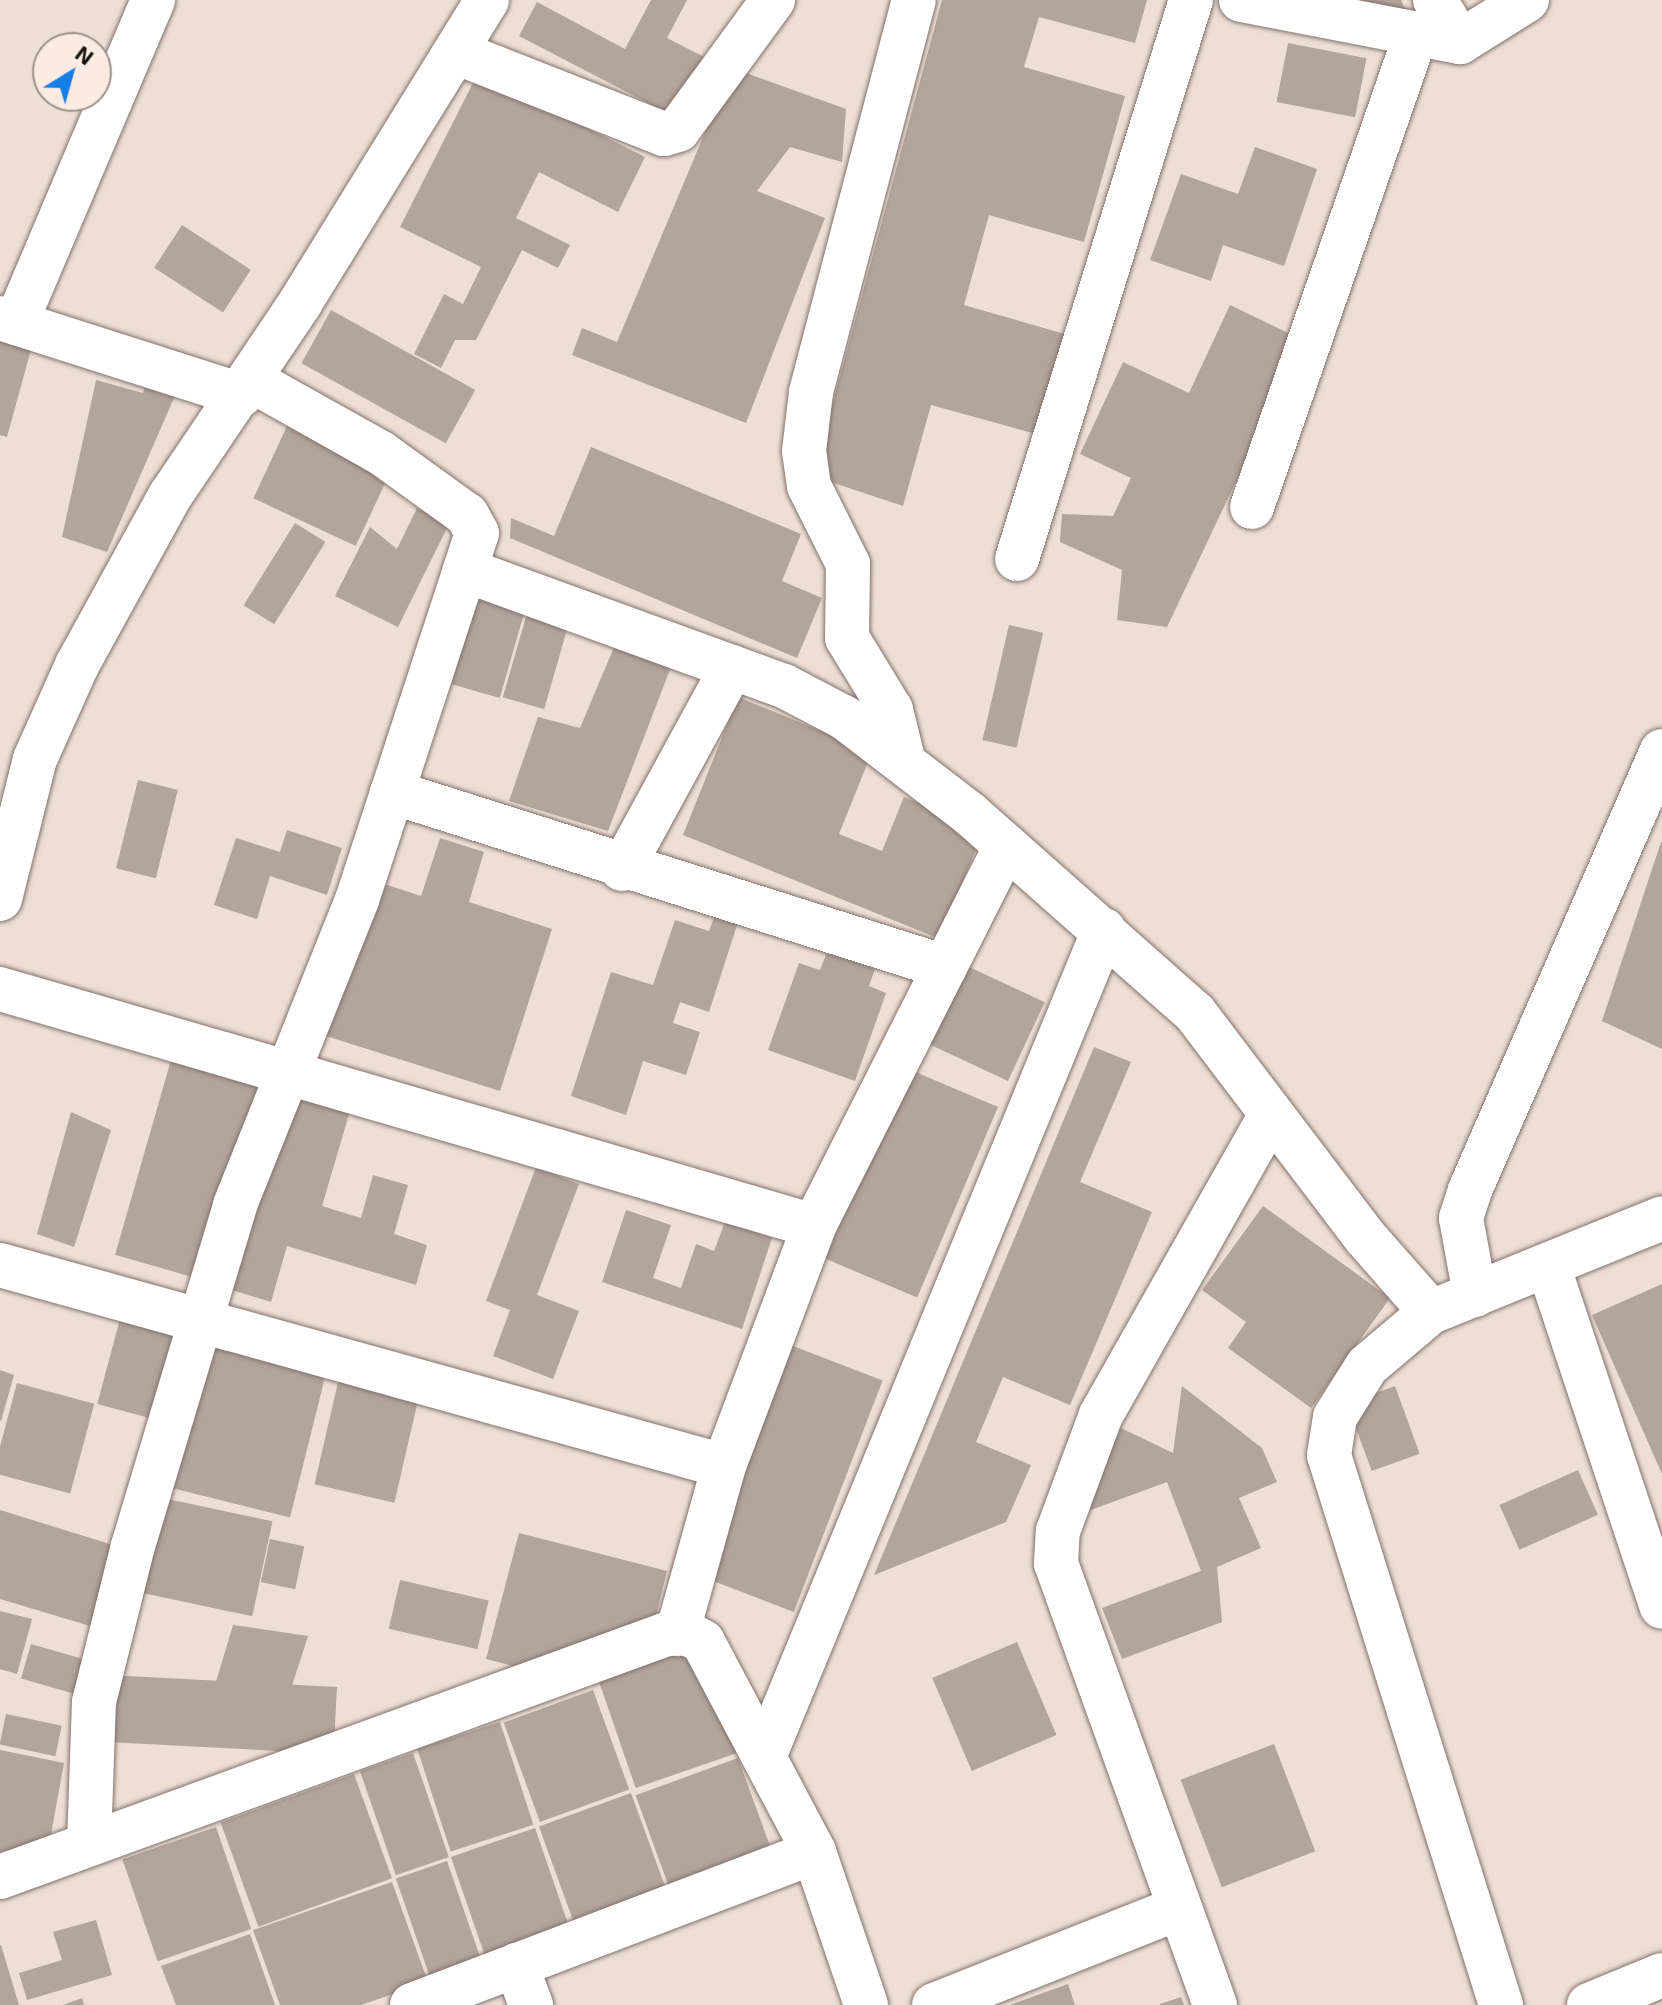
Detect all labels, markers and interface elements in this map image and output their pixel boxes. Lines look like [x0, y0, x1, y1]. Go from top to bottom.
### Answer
north arrow [32, 32, 112, 112]
text: N [71, 39, 99, 70]

